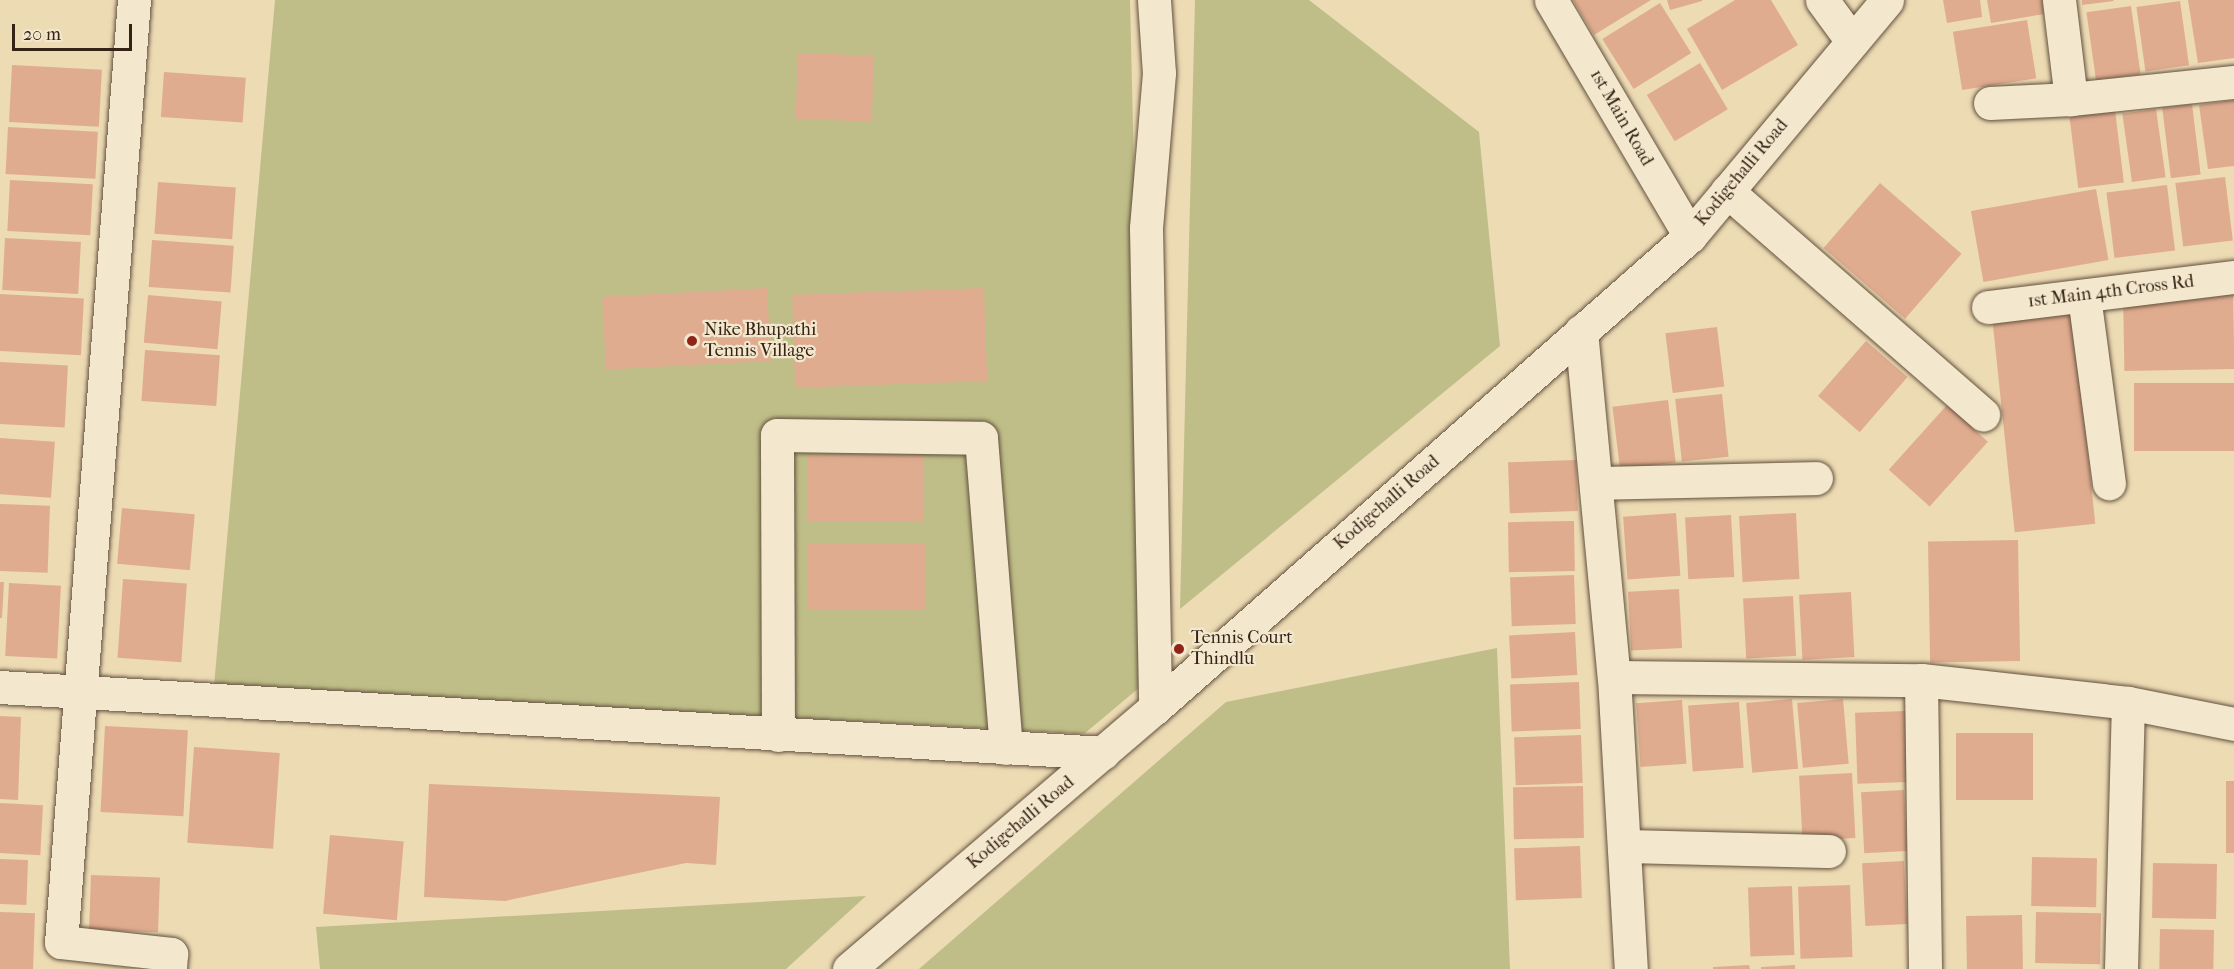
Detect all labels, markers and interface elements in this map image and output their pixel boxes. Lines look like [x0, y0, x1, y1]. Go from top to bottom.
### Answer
scale bar [15, 12, 135, 50]
text: 20 m [23, 24, 61, 45]
street label: 1st Main Road [1585, 66, 1657, 170]
street label: Kodigehalli Road [1691, 115, 1793, 231]
street label: 1st Main 4th Cross Rd [2027, 271, 2195, 313]
place label: Nike Bhupathi Tennis Village [704, 320, 816, 362]
marker: Nike Bhupathi Tennis Village [685, 334, 699, 348]
street label: Kodigehalli Road [1330, 451, 1444, 555]
place label: Tennis Court Thindlu [1191, 628, 1293, 670]
marker: Tennis Court Thindlu [1172, 642, 1186, 656]
street label: Kodigehalli Road [963, 772, 1079, 874]

